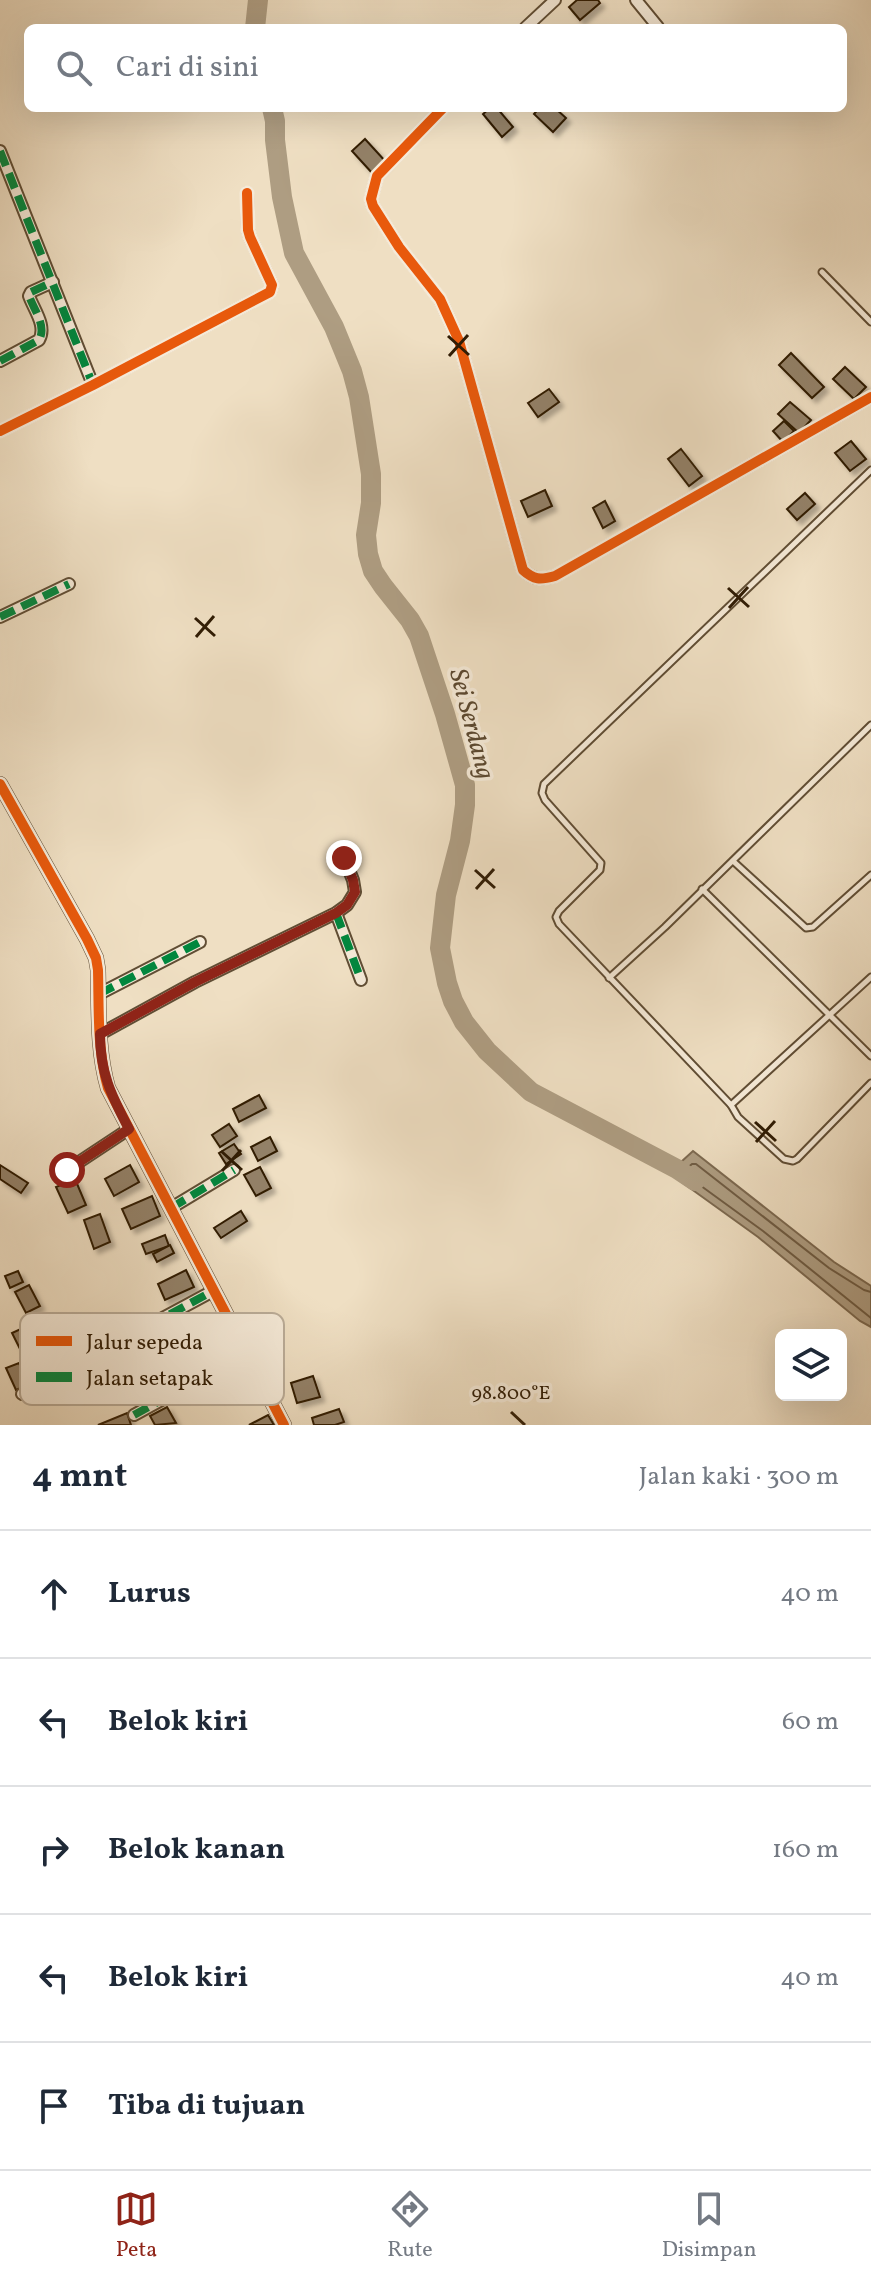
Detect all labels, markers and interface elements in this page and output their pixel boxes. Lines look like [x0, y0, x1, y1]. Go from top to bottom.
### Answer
search box [24, 24, 847, 112]
icon: search [52, 46, 96, 90]
text: Cari di sini [116, 47, 259, 89]
water label: Sei Serdang [439, 665, 503, 783]
route end [326, 840, 362, 876]
route start [49, 1152, 85, 1188]
legend [20, 1313, 284, 1405]
text: Jalur sepeda [86, 1328, 203, 1359]
map controls [775, 1329, 847, 1401]
button: layers [775, 1329, 847, 1401]
text: Jalan setapak [86, 1364, 213, 1395]
text: 98.800°E [472, 1380, 550, 1408]
text: 4 mnt [32, 1454, 127, 1501]
text: Jalan kaki · 300 m [639, 1459, 839, 1495]
icon: ahead [32, 1572, 76, 1616]
text: Lurus [108, 1573, 191, 1615]
text: 40 m [780, 1576, 839, 1612]
icon: left [32, 1700, 76, 1744]
text: Belok kiri [108, 1701, 248, 1743]
text: 60 m [782, 1704, 839, 1740]
icon: right [32, 1828, 76, 1872]
text: Belok kanan [108, 1829, 285, 1871]
text: 160 m [772, 1832, 839, 1868]
icon: left [32, 1956, 76, 2000]
text: Belok kiri [108, 1957, 248, 1999]
text: 40 m [780, 1960, 839, 1996]
icon: arrive [32, 2084, 76, 2128]
text: Tiba di tujuan [108, 2085, 305, 2127]
tab: Peta [114, 2187, 158, 2266]
tab: Rute [387, 2187, 433, 2266]
tab: Disimpan [662, 2187, 757, 2266]

